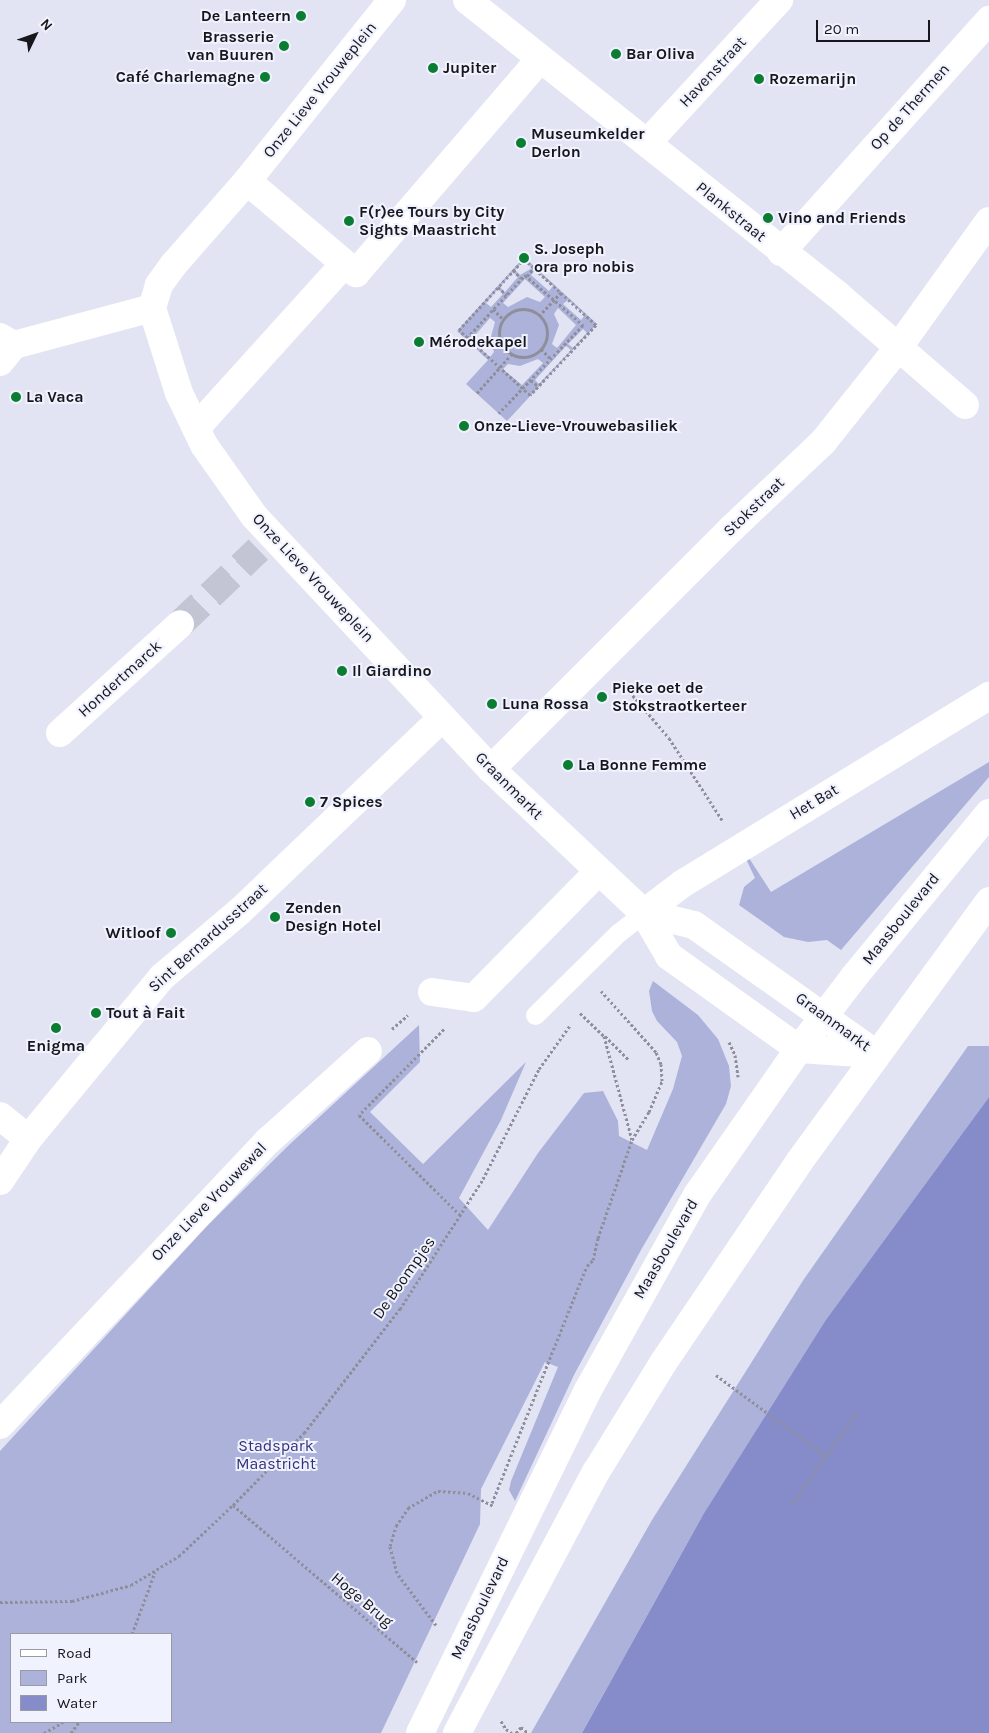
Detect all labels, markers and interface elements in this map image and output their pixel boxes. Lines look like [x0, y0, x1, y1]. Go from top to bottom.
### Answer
place label: De Lanteern [201, 6, 291, 26]
north arrow [10, 10, 60, 60]
marker: De Lanteern [295, 10, 307, 22]
scale bar [819, 10, 933, 42]
text: N [37, 15, 56, 34]
street label: Onze Lieve Vrouweplein [259, 18, 381, 162]
text: 20 m [824, 20, 859, 38]
place label: Brasserie van Buuren [187, 27, 274, 65]
street label: Havenstraat [676, 33, 750, 111]
marker: Brasserie van Buuren [278, 40, 290, 52]
place label: Bar Oliva [626, 44, 695, 64]
marker: Bar Oliva [610, 48, 622, 60]
place label: Jupiter [443, 58, 496, 78]
street label: Op de Thermen [866, 60, 954, 154]
marker: Jupiter [427, 62, 439, 74]
place label: Café Charlemagne [116, 67, 255, 87]
place label: Rozemarijn [769, 69, 856, 89]
marker: Café Charlemagne [259, 71, 271, 83]
marker: Rozemarijn [753, 73, 765, 85]
place label: Museumkelder Derlon [531, 124, 645, 162]
marker: Museumkelder Derlon [515, 137, 527, 149]
street label: Plankstraat [692, 178, 770, 246]
place label: F(r)ee Tours by City Sights Maastricht [359, 202, 504, 240]
place label: Vino and Friends [778, 208, 906, 228]
marker: Vino and Friends [762, 212, 774, 224]
marker: F(r)ee Tours by City Sights Maastricht [343, 215, 355, 227]
place label: S. Joseph ora pro nobis [534, 239, 634, 277]
marker: S. Joseph ora pro nobis [518, 252, 530, 264]
place label: Mérodekapel [429, 332, 527, 352]
marker: Mérodekapel [413, 336, 425, 348]
place label: La Vaca [26, 387, 84, 407]
marker: La Vaca [10, 391, 22, 403]
place label: Onze-Lieve-Vrouwebasiliek [474, 416, 678, 436]
marker: Onze-Lieve-Vrouwebasiliek [458, 420, 470, 432]
street label: Stokstraat [720, 473, 788, 541]
street label: Onze Lieve Vrouweplein [248, 510, 378, 646]
street label: Hondertmarck [74, 637, 166, 721]
place label: Il Giardino [352, 661, 432, 681]
marker: Il Giardino [336, 665, 348, 677]
place label: Pieke oet de Stokstraotkerteer [612, 678, 747, 716]
marker: Pieke oet de Stokstraotkerteer [596, 691, 608, 703]
place label: Luna Rossa [502, 694, 589, 714]
marker: Luna Rossa [486, 698, 498, 710]
street label: Graanmarkt [471, 748, 547, 824]
place label: La Bonne Femme [578, 755, 707, 775]
marker: La Bonne Femme [562, 759, 574, 771]
street label: Het Bat [786, 780, 842, 824]
place label: 7 Spices [320, 792, 383, 812]
marker: 7 Spices [304, 796, 316, 808]
street label: Maasboulevard [858, 869, 944, 969]
street label: Sint Bernardusstraat [145, 880, 271, 996]
place label: Zenden Design Hotel [285, 898, 381, 936]
marker: Zenden Design Hotel [269, 911, 281, 923]
place label: Witloof [105, 923, 161, 943]
marker: Witloof [165, 927, 177, 939]
street label: Graanmarkt [792, 988, 874, 1056]
place label: Tout à Fait [106, 1003, 185, 1023]
marker: Tout à Fait [90, 1007, 102, 1019]
marker: Enigma [50, 1022, 62, 1034]
place label: Enigma [27, 1036, 85, 1056]
street label: Onze Lieve Vrouwewal [147, 1139, 271, 1265]
street label: Maasboulevard [630, 1196, 702, 1302]
street label: De Boompjes [369, 1233, 439, 1323]
park label: Stadspark Maastricht [236, 1436, 316, 1474]
street label: Maasboulevard [447, 1553, 513, 1663]
street label: Hoge Brug [327, 1569, 397, 1631]
legend [10, 1633, 172, 1723]
text: Road [57, 1644, 92, 1662]
text: Park [57, 1669, 87, 1687]
text: Water [57, 1694, 97, 1712]

